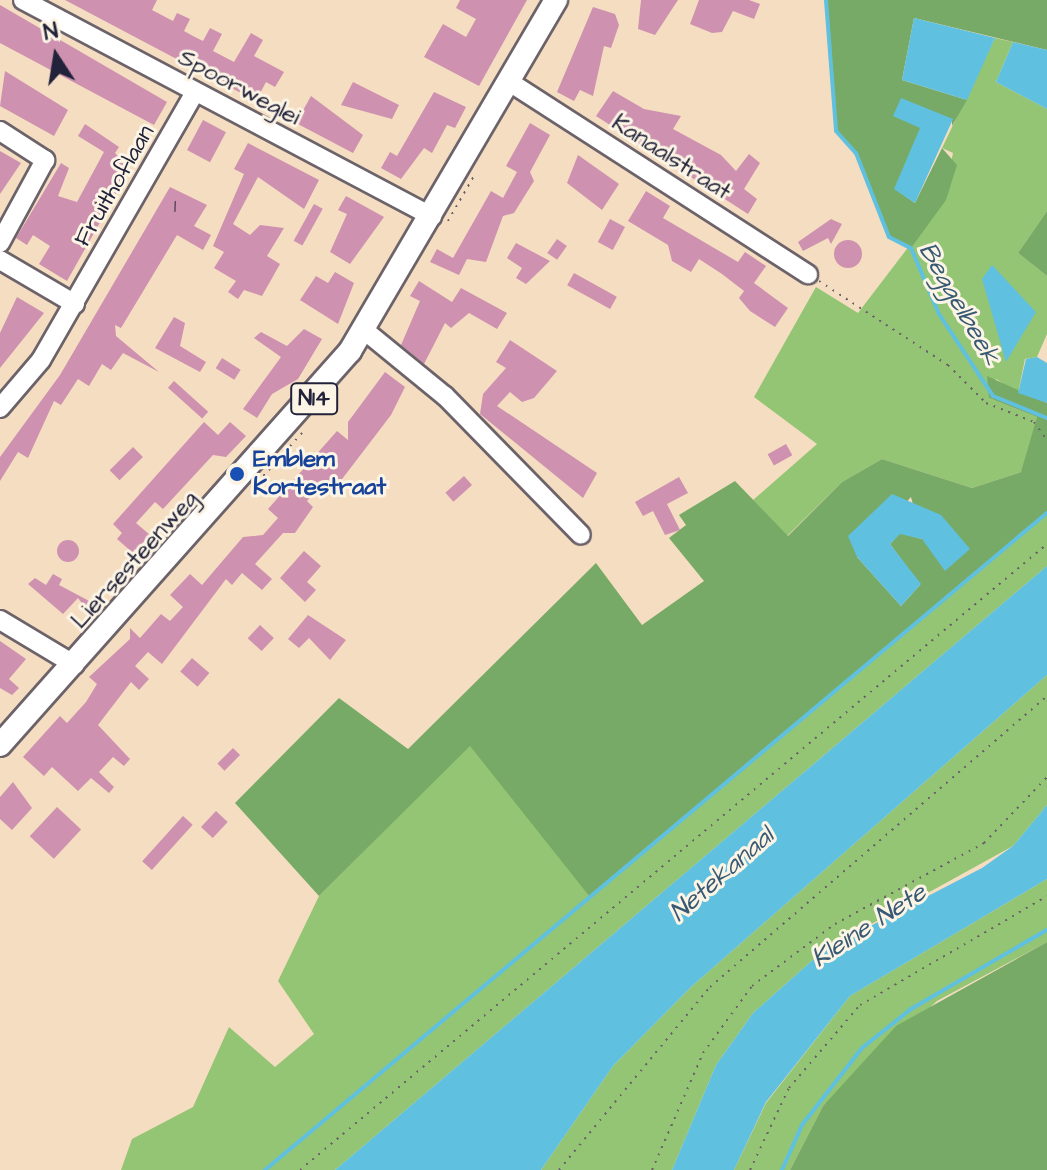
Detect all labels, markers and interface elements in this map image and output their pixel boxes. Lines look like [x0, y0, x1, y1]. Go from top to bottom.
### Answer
text: N [41, 15, 61, 49]
north arrow [16, 16, 96, 96]
street label: Spoorweglei [173, 44, 305, 132]
street label: Kanaalstraat [606, 109, 736, 207]
street label: Fruithoflaan [69, 120, 161, 252]
house number: 1 [174, 194, 176, 218]
water label: Beggelbeek [911, 237, 1007, 371]
road number: N14 [290, 381, 338, 417]
place label: Emblem Kortestraat [253, 446, 386, 502]
marker: Emblem Kortestraat [228, 465, 246, 483]
street label: Liersesteenweg [65, 485, 205, 635]
water label: Netekanaal [664, 821, 780, 929]
water label: Kleine Nete [806, 877, 932, 975]

